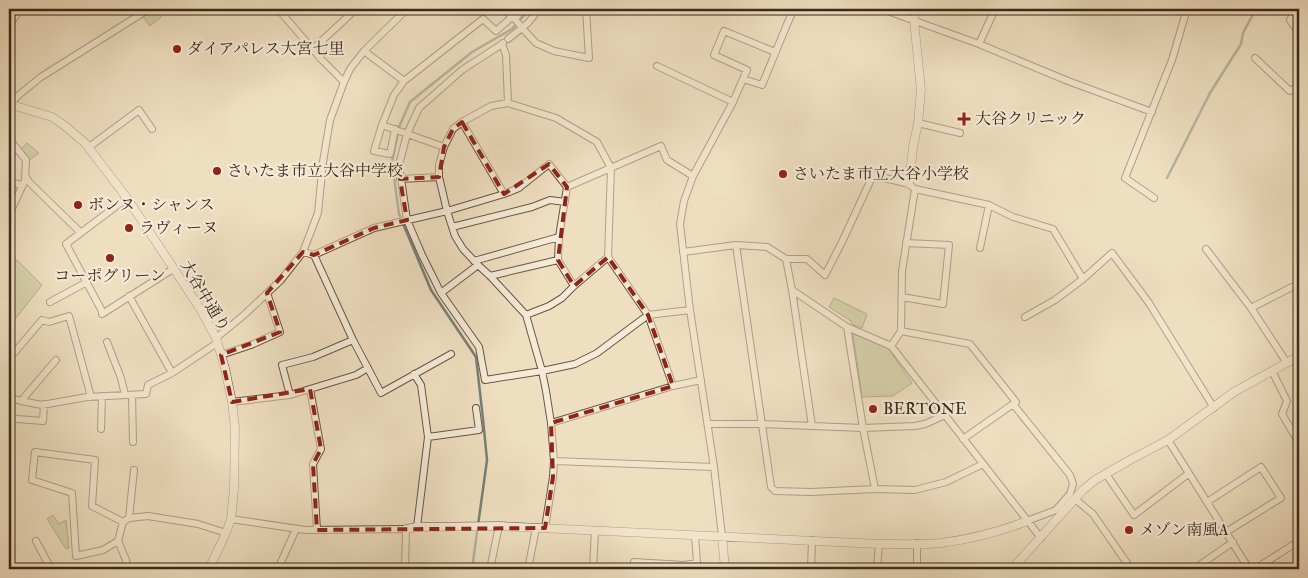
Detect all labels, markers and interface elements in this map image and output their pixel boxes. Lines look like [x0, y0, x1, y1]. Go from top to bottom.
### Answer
place label: ダイアパレス大宮七里 [187, 39, 344, 59]
marker: ダイアパレス大宮七里 [171, 43, 183, 55]
place label: 大谷クリニック [975, 109, 1086, 129]
marker: 大谷クリニック [957, 112, 971, 126]
place label: さいたま市立大谷中学校 [227, 161, 403, 181]
place label: さいたま市立大谷小学校 [793, 164, 969, 184]
marker: さいたま市立大谷中学校 [211, 165, 223, 177]
marker: さいたま市立大谷小学校 [777, 168, 789, 180]
place label: ボンヌ・シャンス [88, 195, 215, 215]
marker: ボンヌ・シャンス [72, 199, 84, 211]
place label: ラヴィーヌ [139, 218, 218, 238]
marker: ラヴィーヌ [123, 222, 135, 234]
marker: コーポグリーン [104, 252, 116, 264]
street label: 大谷中通り [176, 257, 234, 335]
place label: コーポグリーン [54, 266, 166, 286]
place label: BERTONE [883, 399, 967, 419]
marker: BERTONE [867, 403, 879, 415]
place label: メゾン南風A [1139, 520, 1229, 540]
marker: メゾン南風A [1123, 524, 1135, 536]

